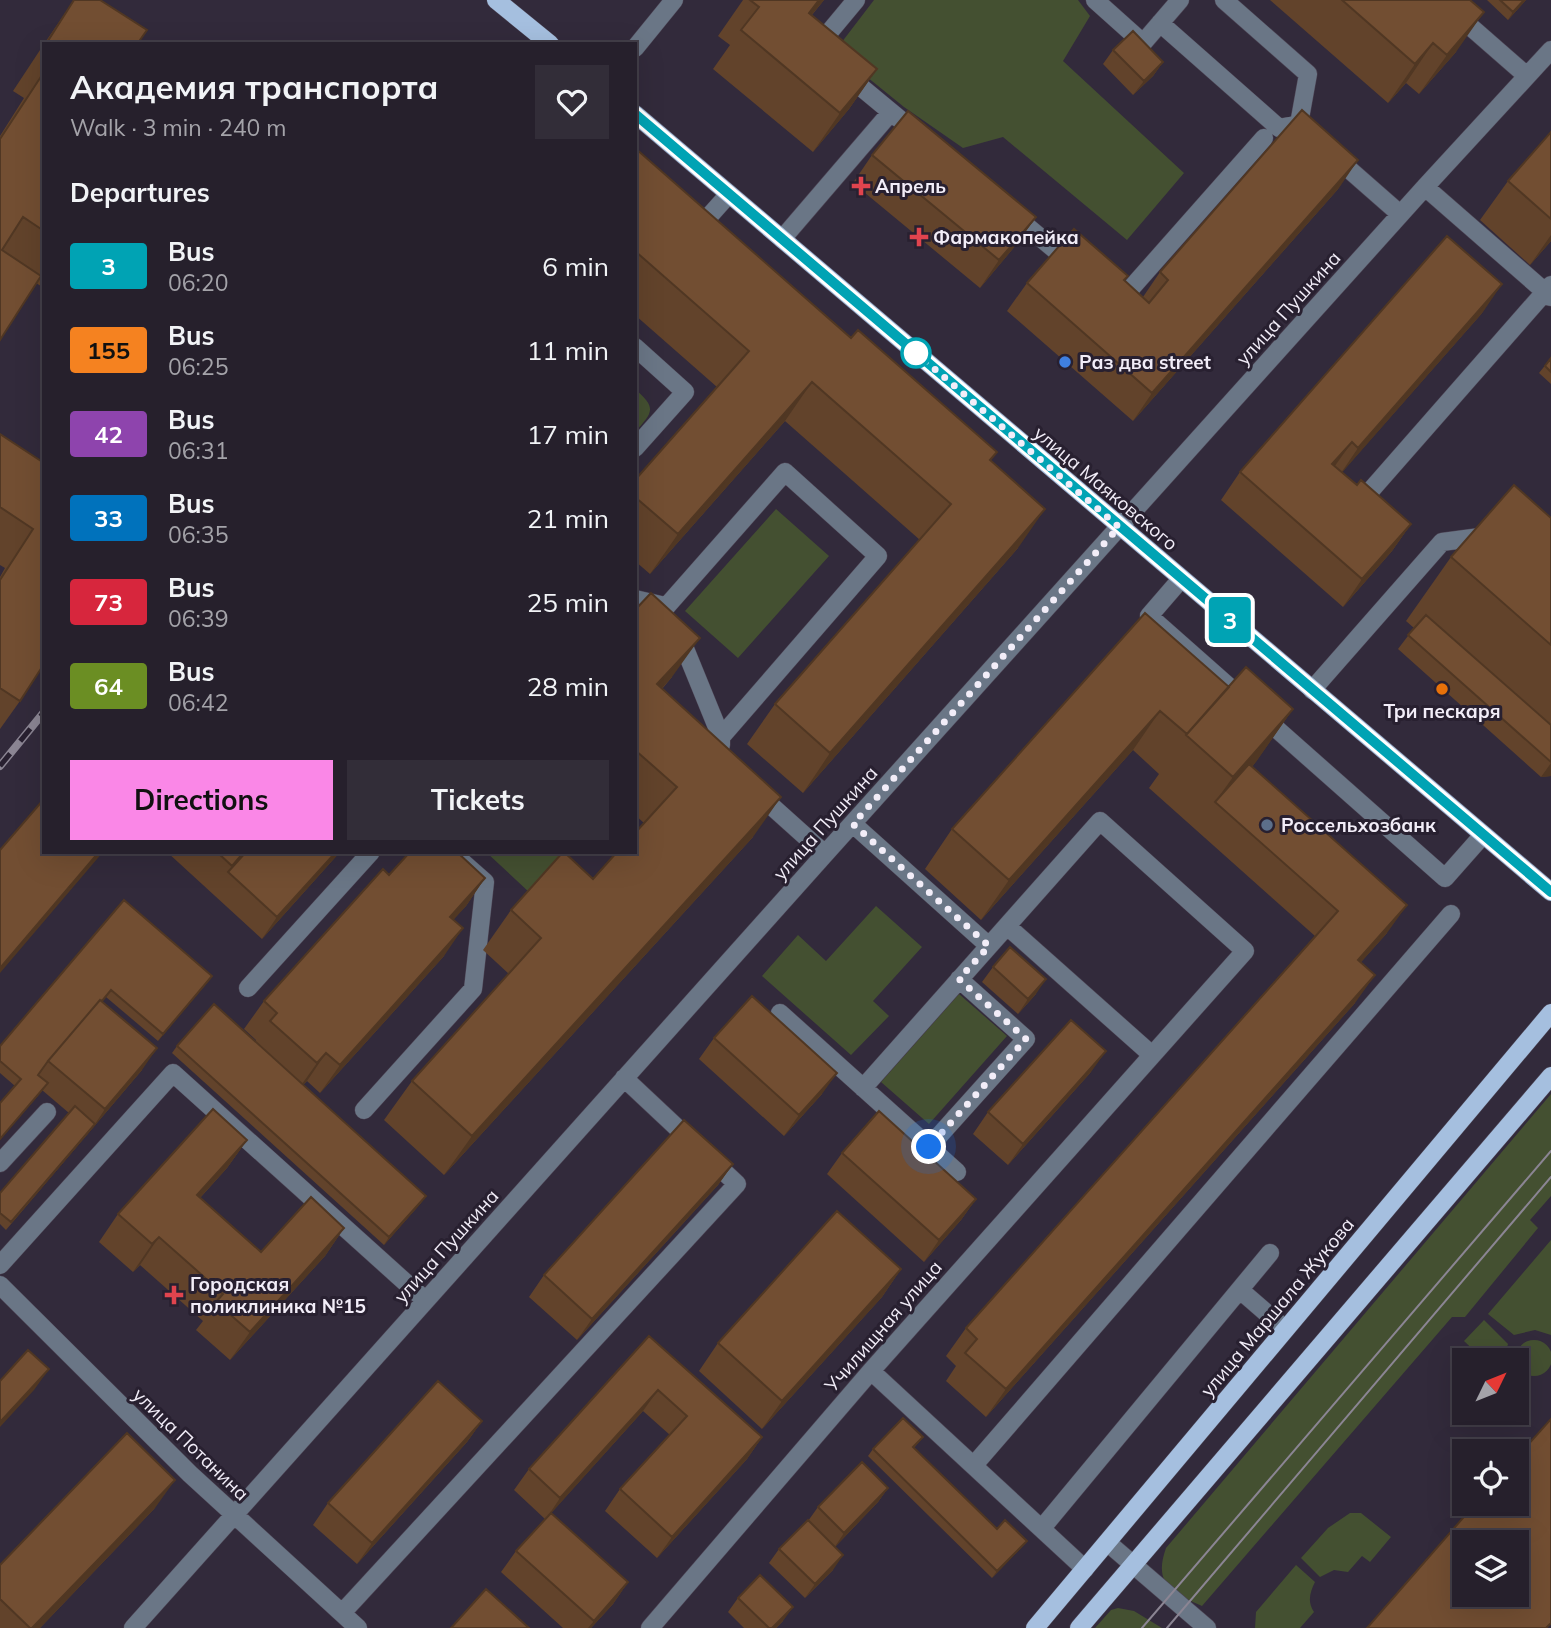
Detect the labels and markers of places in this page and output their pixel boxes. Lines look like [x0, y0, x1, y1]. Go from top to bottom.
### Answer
place label: Апрель [875, 174, 946, 198]
marker: Апрель [853, 178, 869, 194]
place label: Фармакопейка [933, 225, 1079, 249]
marker: Фармакопейка [911, 229, 927, 245]
unlabelled marker [901, 338, 931, 368]
place label: Раз два street [1079, 350, 1211, 374]
marker: Раз два street [1057, 354, 1073, 370]
marker: Три пескаря [1434, 681, 1450, 697]
place label: Три пескаря [1383, 699, 1501, 723]
place label: Россельхозбанк [1281, 813, 1436, 837]
marker: Россельхозбанк [1259, 817, 1275, 833]
place label: Городская поликлиника №15 [190, 1272, 366, 1318]
marker: Городская поликлиника №15 [164, 1285, 184, 1305]

